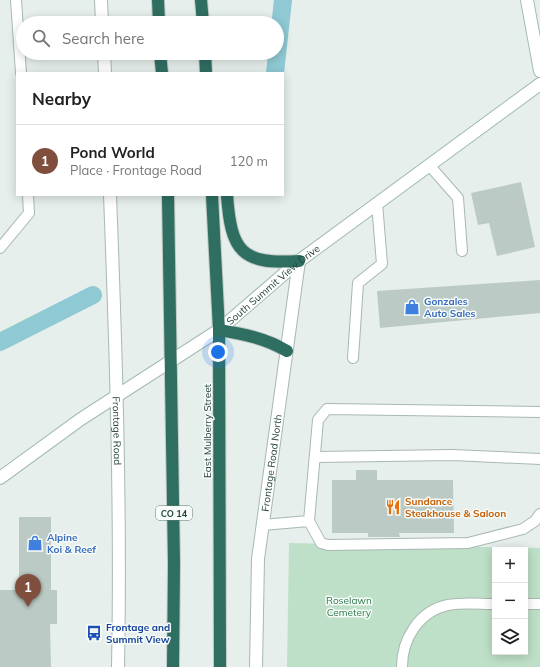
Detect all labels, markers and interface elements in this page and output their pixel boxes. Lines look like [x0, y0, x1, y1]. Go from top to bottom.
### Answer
search box [16, 16, 284, 60]
icon: search [30, 27, 52, 49]
text: Search here [62, 29, 144, 48]
text: Nearby [32, 88, 91, 109]
text: Pond World [70, 143, 155, 162]
text: 1 [41, 153, 49, 169]
text: 120 m [230, 153, 268, 169]
text: Place · Frontage Road [70, 162, 202, 178]
street label: South Summit View Drive [223, 242, 322, 327]
place label: Gonzales Auto Sales [424, 295, 476, 320]
shop icon: Gonzales Auto Sales [403, 298, 421, 316]
your location [208, 342, 228, 362]
street label: East Mulberry Street [201, 383, 214, 478]
street label: Frontage Road [110, 396, 125, 465]
street label: Frontage Road North [258, 413, 284, 512]
place label: Sundance Steakhouse & Saloon [405, 495, 506, 520]
restaurant icon: Sundance Steakhouse & Saloon [384, 498, 402, 516]
road number: CO 14 [156, 506, 192, 520]
place label: Alpine Koi & Reef [47, 531, 96, 556]
shop icon: Alpine Koi & Reef [26, 534, 44, 552]
map controls [492, 547, 528, 655]
button: + [492, 547, 528, 583]
pin: 1 [15, 574, 41, 607]
button: − [492, 583, 528, 619]
park label: Roselawn Cemetery [326, 594, 372, 619]
button: layers [492, 619, 528, 655]
place label: Frontage and Summit View [106, 621, 170, 646]
bus stop icon: Frontage and Summit View [85, 624, 103, 642]

